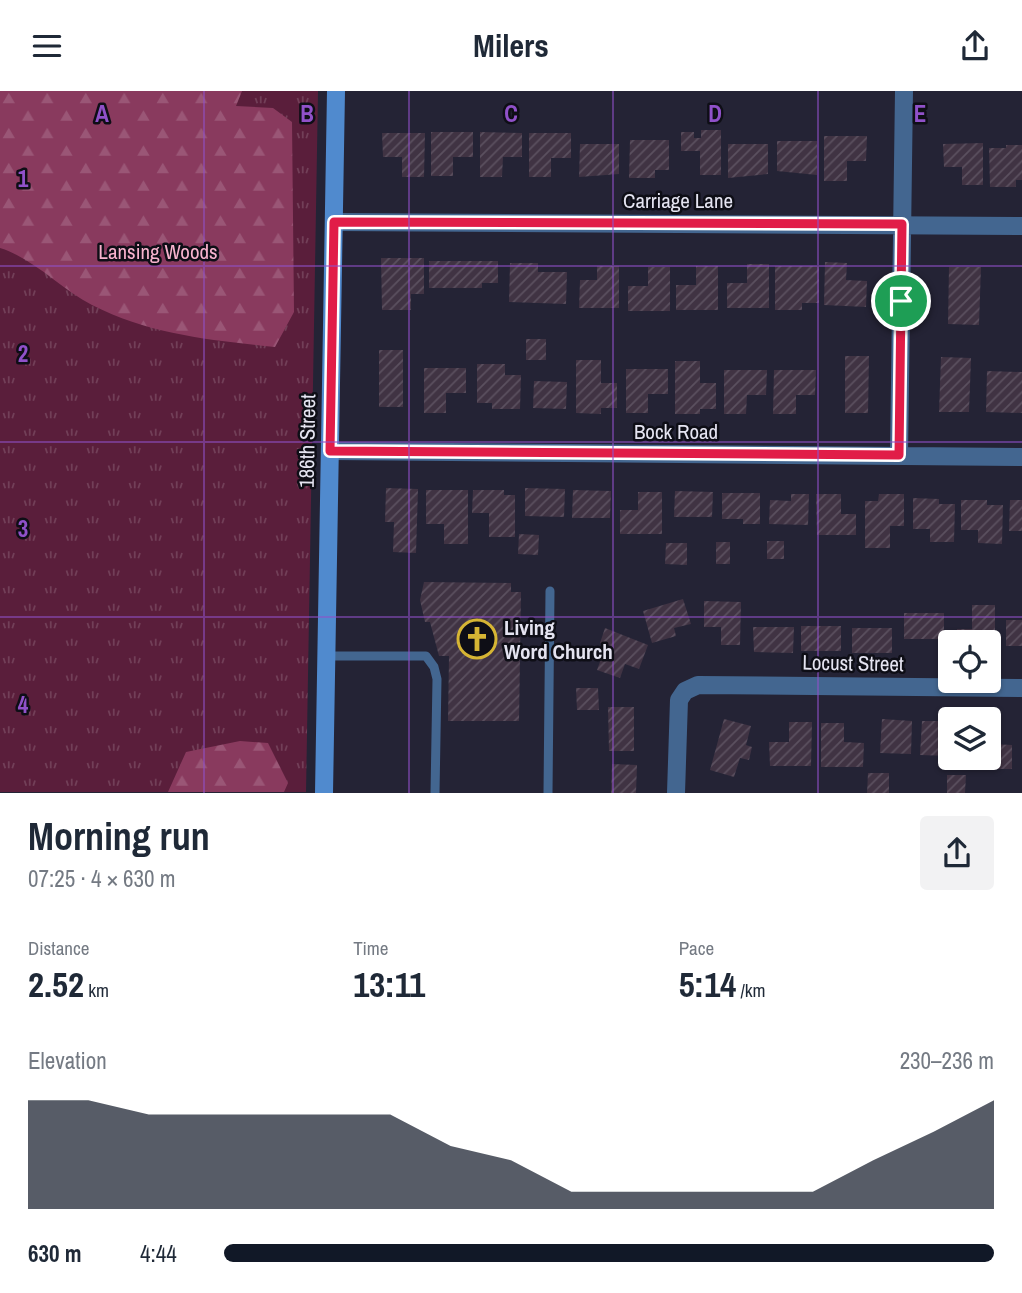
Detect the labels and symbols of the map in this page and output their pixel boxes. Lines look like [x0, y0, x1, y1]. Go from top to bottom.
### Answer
text: A [95, 98, 109, 129]
text: B [300, 98, 314, 129]
text: C [504, 98, 518, 129]
text: D [708, 98, 722, 129]
text: E [914, 98, 926, 129]
text: 1 [18, 163, 29, 194]
street label: Carriage Lane [623, 186, 733, 215]
park label: Lansing Woods [98, 237, 218, 266]
pin [871, 271, 931, 331]
text: 2 [18, 338, 28, 369]
street label: 186th Street [292, 394, 322, 488]
street label: Bock Road [634, 417, 718, 446]
text: 3 [18, 513, 28, 544]
place label: Living Word Church [504, 613, 613, 666]
church icon: Living Word Church [456, 618, 498, 660]
street label: Locust Street [802, 648, 904, 678]
text: 4 [18, 689, 29, 720]

